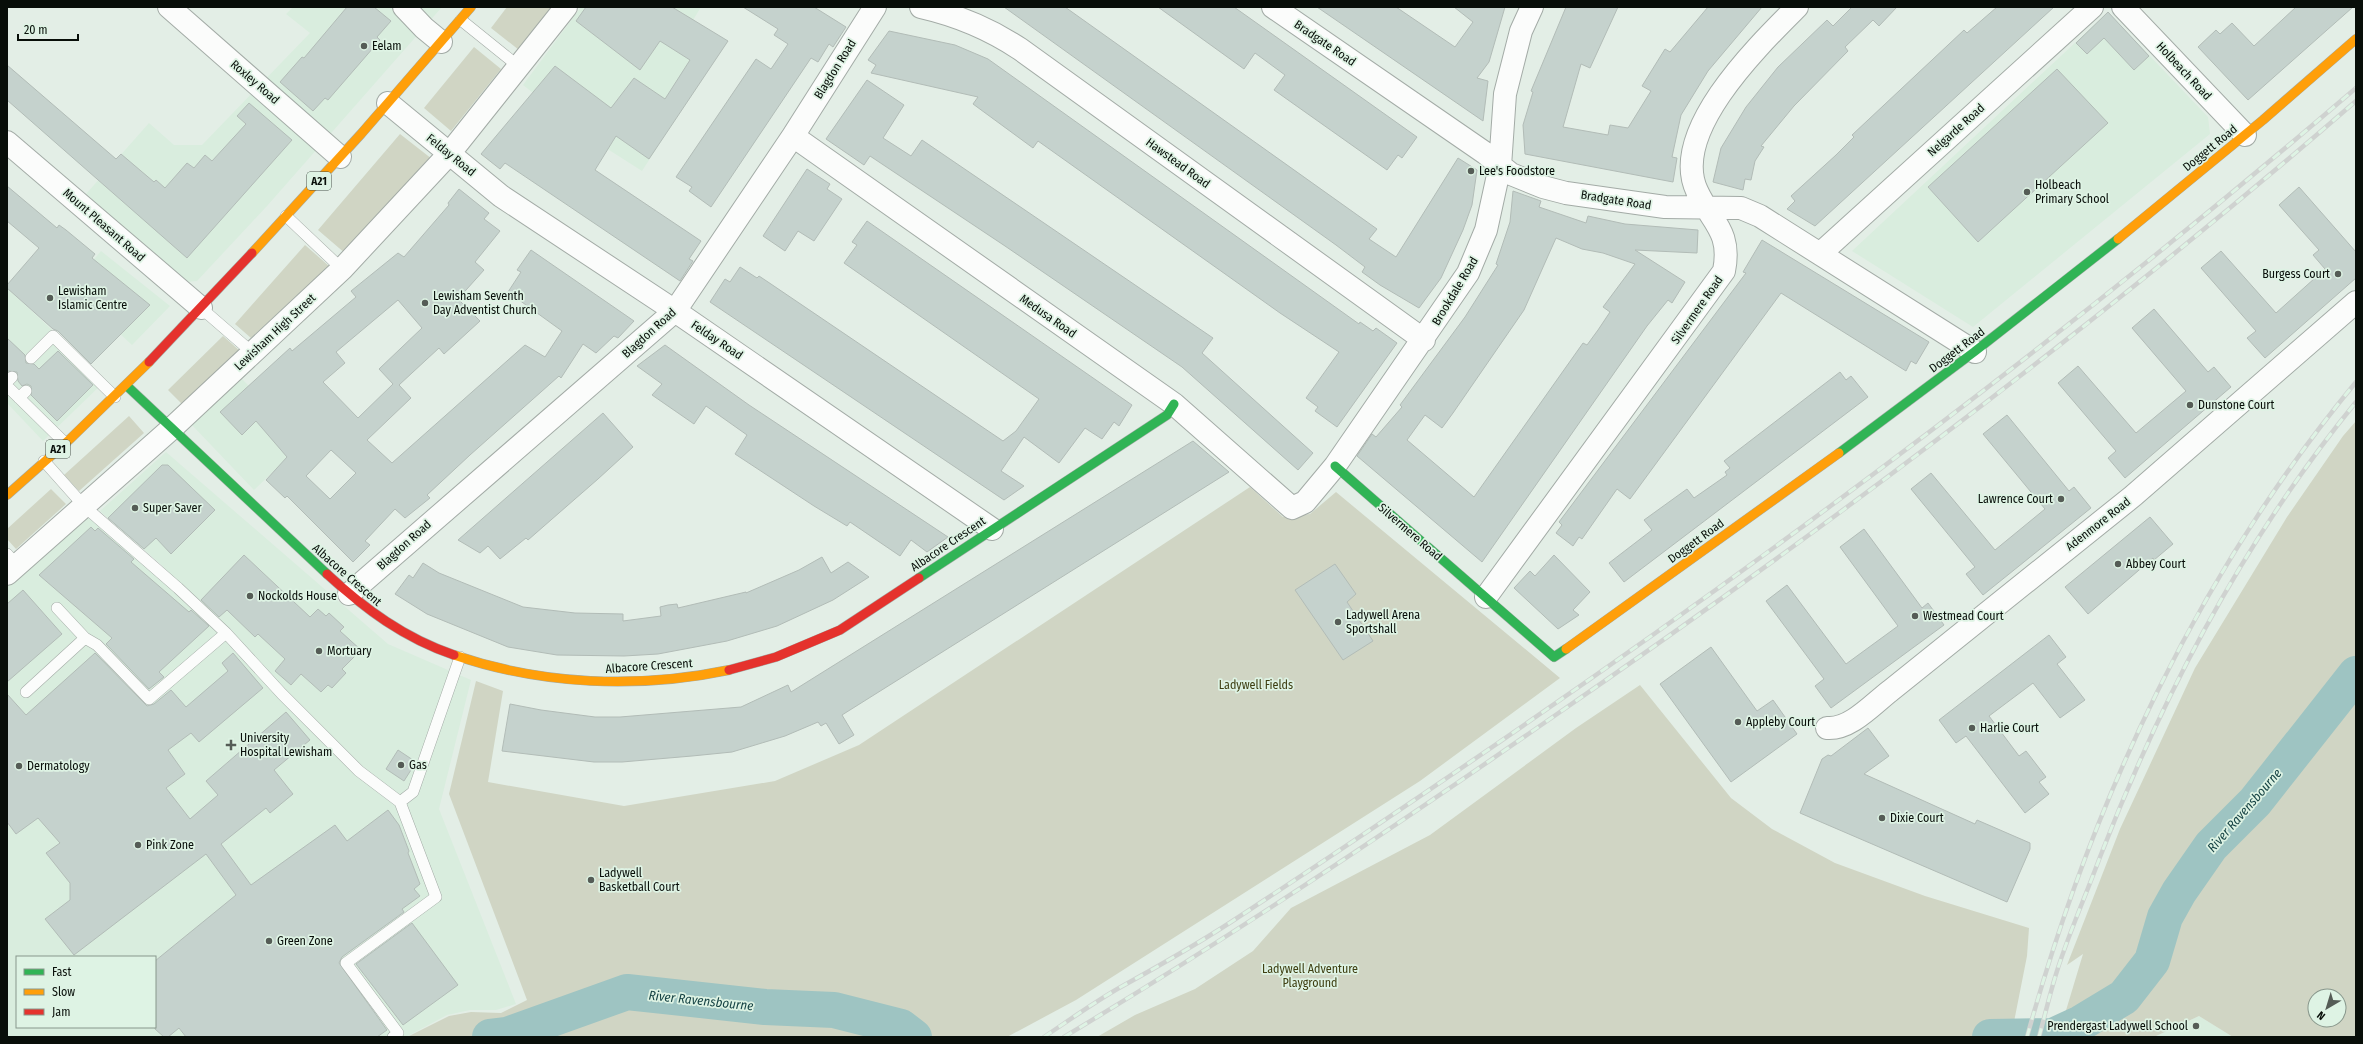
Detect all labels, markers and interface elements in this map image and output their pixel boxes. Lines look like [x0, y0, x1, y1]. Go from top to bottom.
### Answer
scale bar [18, 16, 78, 42]
street label: Bradgate Road [1292, 17, 1358, 69]
text: 20 m [24, 23, 48, 37]
street label: Blagdon Road [811, 37, 859, 101]
place label: Eelam [372, 39, 402, 53]
street label: Holbeach Road [2154, 39, 2214, 103]
marker: Eelam [359, 41, 369, 51]
street label: Roxley Road [228, 57, 282, 107]
street label: Nelgarde Road [1925, 101, 1987, 159]
street label: Doggett Road [2180, 122, 2240, 174]
street label: Felday Road [424, 131, 478, 179]
street label: Hawstead Road [1143, 135, 1213, 191]
place label: Lee's Foodstore [1479, 164, 1555, 178]
marker: Lee's Foodstore [1466, 166, 1476, 176]
road number: A21 [307, 172, 331, 190]
place label: Holbeach Primary School [2035, 178, 2109, 206]
street label: Mount Pleasant Road [60, 186, 148, 264]
marker: Holbeach Primary School [2022, 187, 2032, 197]
street label: Bradgate Road [1580, 188, 1652, 212]
street label: Brookdale Road [1429, 254, 1481, 328]
place label: Burgess Court [2262, 267, 2330, 281]
marker: Burgess Court [2333, 269, 2343, 279]
street label: Silvermere Road [1668, 273, 1726, 347]
place label: Lewisham Islamic Centre [58, 284, 127, 312]
place label: Lewisham Seventh Day Adventist Church [433, 289, 537, 317]
street label: Lewisham High Street [232, 291, 319, 373]
street label: Medusa Road [1017, 291, 1079, 341]
marker: Lewisham Islamic Centre [45, 293, 55, 303]
marker: Lewisham Seventh Day Adventist Church [420, 298, 430, 308]
street label: Blagdon Road [619, 305, 679, 361]
street label: Felday Road [689, 318, 745, 362]
street label: Doggett Road [1926, 325, 1988, 375]
place label: Dunstone Court [2198, 398, 2274, 412]
marker: Dunstone Court [2185, 400, 2195, 410]
road number: A21 [46, 440, 70, 458]
place label: Lawrence Court [1978, 492, 2053, 506]
marker: Lawrence Court [2056, 494, 2066, 504]
street label: Adenmore Road [2063, 494, 2133, 554]
street label: Silvermere Road [1375, 500, 1445, 564]
place label: Super Saver [143, 501, 202, 515]
marker: Super Saver [130, 503, 140, 513]
street label: Albacore Crescent [908, 514, 988, 574]
street label: Doggett Road [1665, 516, 1727, 566]
street label: Blagdon Road [374, 517, 434, 573]
street label: Albacore Crescent [309, 541, 385, 609]
place label: Abbey Court [2126, 557, 2186, 571]
marker: Abbey Court [2113, 559, 2123, 569]
place label: Nockolds House [258, 589, 337, 603]
marker: Nockolds House [245, 591, 255, 601]
place label: Ladywell Arena Sportshall [1346, 608, 1420, 636]
place label: Westmead Court [1923, 609, 2004, 623]
marker: Westmead Court [1910, 611, 1920, 621]
marker: Ladywell Arena Sportshall [1333, 617, 1343, 627]
place label: Mortuary [327, 644, 372, 658]
marker: Mortuary [314, 646, 324, 656]
street label: Albacore Crescent [605, 656, 693, 676]
park label: Ladywell Fields [1219, 678, 1293, 692]
place label: Appleby Court [1746, 715, 1815, 729]
marker: Appleby Court [1733, 717, 1743, 727]
place label: Harlie Court [1980, 721, 2039, 735]
marker: Harlie Court [1967, 723, 1977, 733]
place label: University Hospital Lewisham [240, 731, 332, 759]
marker: University Hospital Lewisham [225, 739, 237, 751]
place label: Gas [409, 758, 427, 772]
place label: Dermatology [27, 759, 90, 773]
marker: Gas [396, 760, 406, 770]
marker: Dermatology [14, 761, 24, 771]
water label: River Ravensbourne [2204, 766, 2285, 855]
place label: Dixie Court [1890, 811, 1944, 825]
marker: Dixie Court [1877, 813, 1887, 823]
place label: Pink Zone [146, 838, 194, 852]
marker: Pink Zone [133, 840, 143, 850]
place label: Ladywell Basketball Court [599, 866, 680, 894]
marker: Ladywell Basketball Court [586, 875, 596, 885]
place label: Green Zone [277, 934, 333, 948]
marker: Green Zone [264, 936, 274, 946]
legend [16, 956, 156, 1028]
park label: Ladywell Adventure Playground [1262, 962, 1358, 990]
text: Fast [52, 965, 71, 979]
text: Slow [52, 985, 75, 999]
water label: River Ravensbourne [648, 988, 754, 1013]
north arrow [2307, 988, 2347, 1028]
text: Jam [52, 1005, 70, 1019]
text: N [2315, 1008, 2328, 1023]
place label: Prendergast Ladywell School [2047, 1019, 2188, 1033]
marker: Prendergast Ladywell School [2191, 1021, 2201, 1031]

